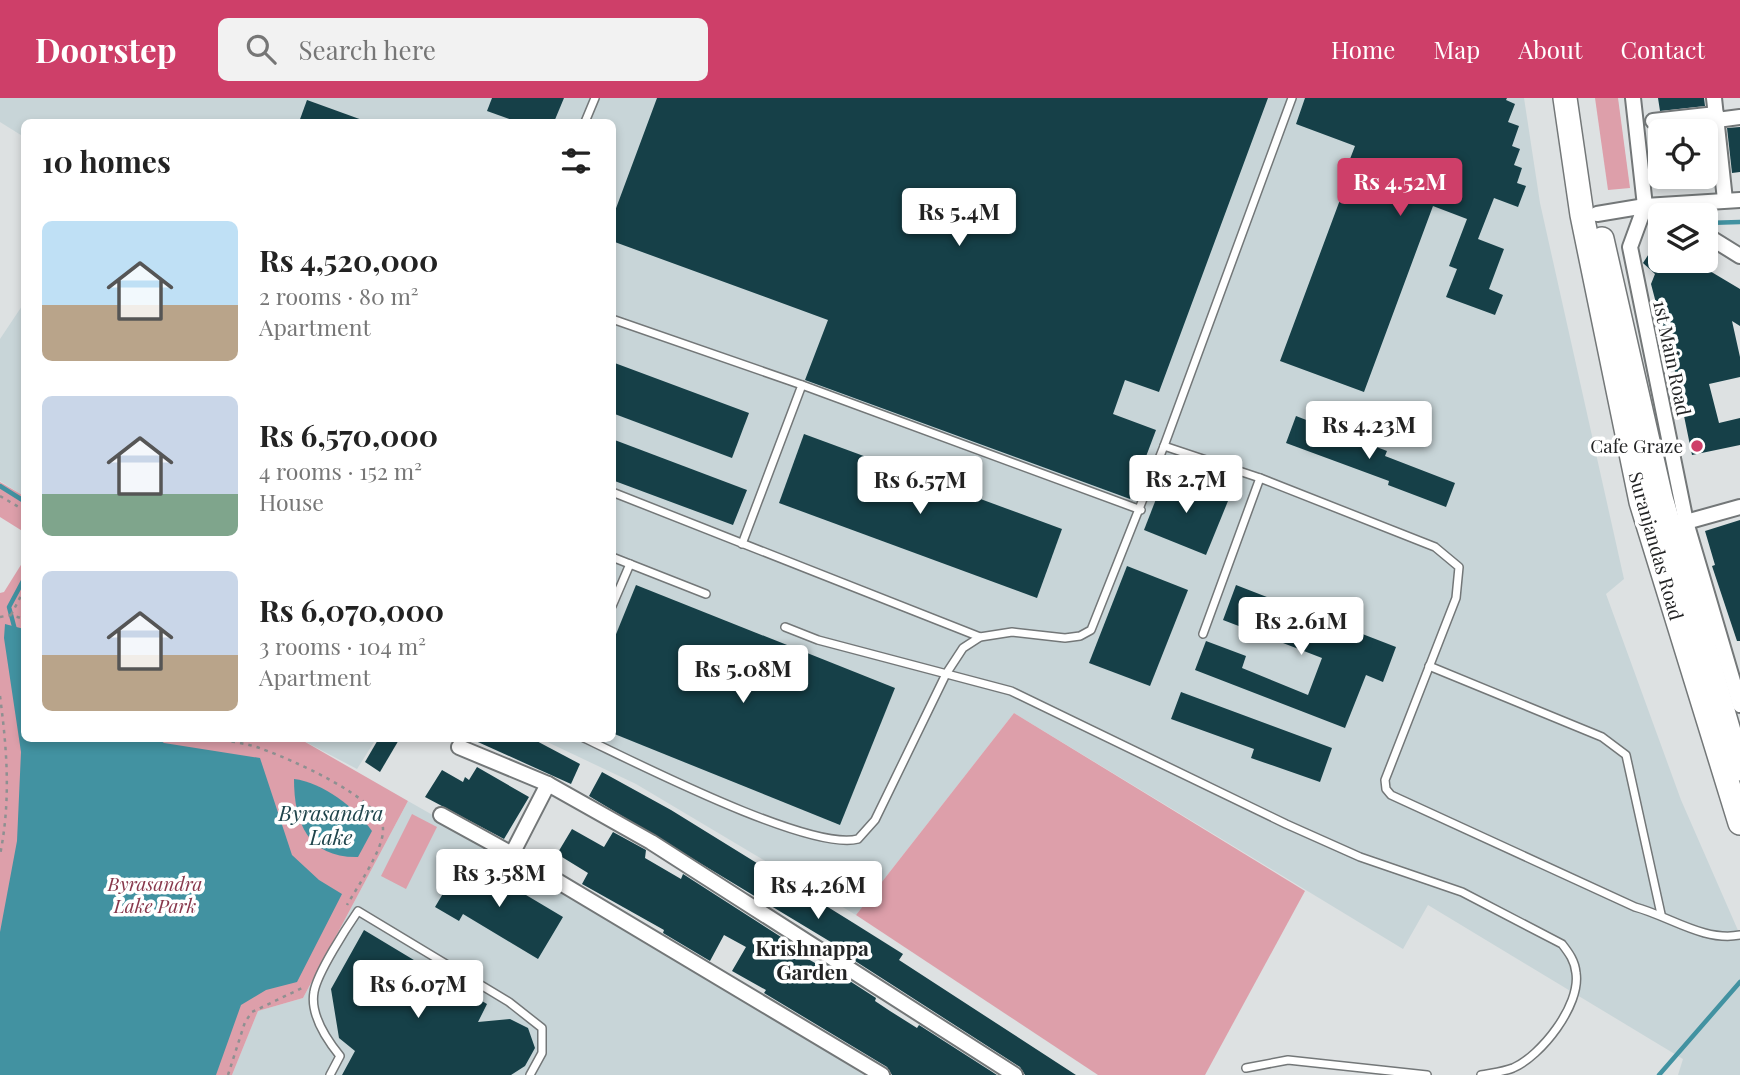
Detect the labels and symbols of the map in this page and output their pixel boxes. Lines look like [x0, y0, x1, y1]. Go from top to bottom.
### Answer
pin: Rs 4.52M [1328, 158, 1472, 218]
pin: Rs 5.4M [894, 188, 1024, 248]
street label: 1st Main Road [1648, 298, 1698, 418]
pin: Rs 4.23M [1297, 402, 1441, 461]
place label: Cafe Graze [1590, 432, 1683, 458]
marker: Cafe Graze [1689, 438, 1705, 454]
pin: Rs 6.57M [848, 456, 992, 516]
pin: Rs 2.7M [1121, 456, 1251, 515]
street label: Suranjandas Road [1623, 468, 1691, 623]
pin: Rs 2.61M [1229, 598, 1373, 657]
pin: Rs 5.08M [671, 646, 815, 705]
water label: Byrasandra Lake [278, 798, 383, 850]
pin: Rs 3.58M [427, 850, 571, 909]
pin: Rs 4.26M [746, 862, 890, 921]
park label: Byrasandra Lake Park [107, 870, 203, 918]
district label: Krishnappa Garden [755, 933, 869, 985]
pin: Rs 6.07M [346, 960, 490, 1020]

